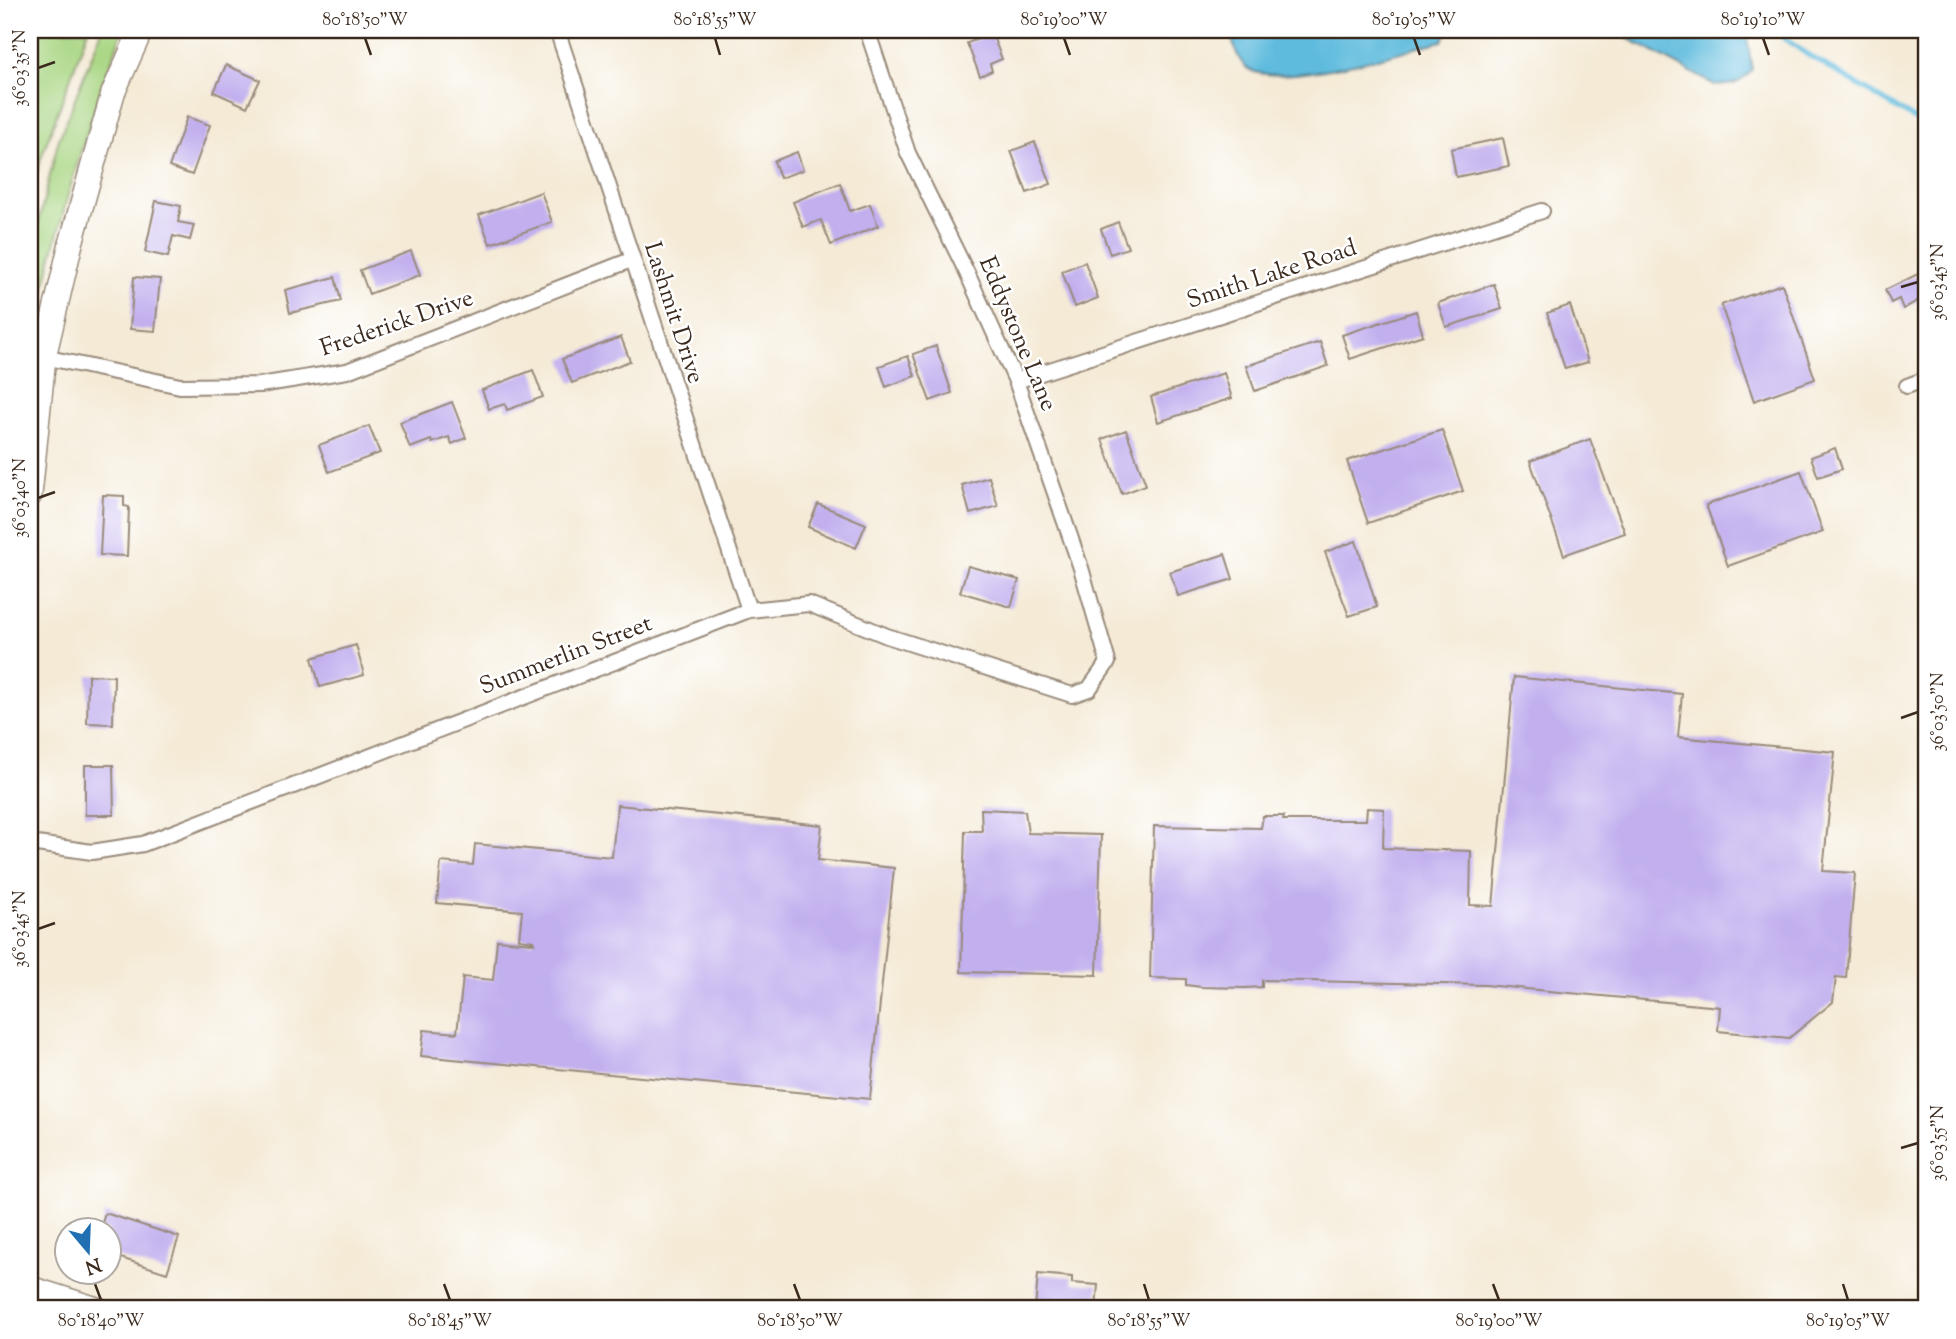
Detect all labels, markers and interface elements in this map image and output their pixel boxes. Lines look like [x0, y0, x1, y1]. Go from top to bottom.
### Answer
text: 80°18'50"W [322, 8, 408, 34]
text: 80°18'55"W [674, 8, 756, 34]
text: 80°19'00"W [1021, 8, 1107, 34]
text: 80°19'05"W [1372, 8, 1456, 34]
text: 80°19'10"W [1721, 8, 1805, 34]
text: 36°03'35"N [8, 29, 34, 107]
street label: Smith Lake Road [1183, 231, 1362, 318]
street label: Lashmit Drive [634, 238, 712, 388]
text: 36°03'45"N [1926, 243, 1952, 321]
street label: Eddystone Lane [969, 252, 1065, 416]
street label: Frederick Drive [316, 282, 478, 366]
text: 36°03'40"N [8, 458, 34, 538]
street label: Summerlin Street [475, 607, 657, 705]
text: 36°03'50"N [1926, 672, 1952, 752]
text: 36°03'45"N [8, 890, 34, 968]
text: 36°03'55"N [1926, 1105, 1952, 1181]
north arrow [52, 1216, 122, 1286]
text: N [81, 1249, 104, 1280]
text: 80°18'40"W [58, 1309, 144, 1335]
text: 80°18'45"W [408, 1309, 492, 1335]
text: 80°18'50"W [757, 1309, 843, 1335]
text: 80°18'55"W [1108, 1309, 1190, 1335]
text: 80°19'00"W [1456, 1309, 1542, 1335]
text: 80°19'05"W [1806, 1309, 1890, 1335]

